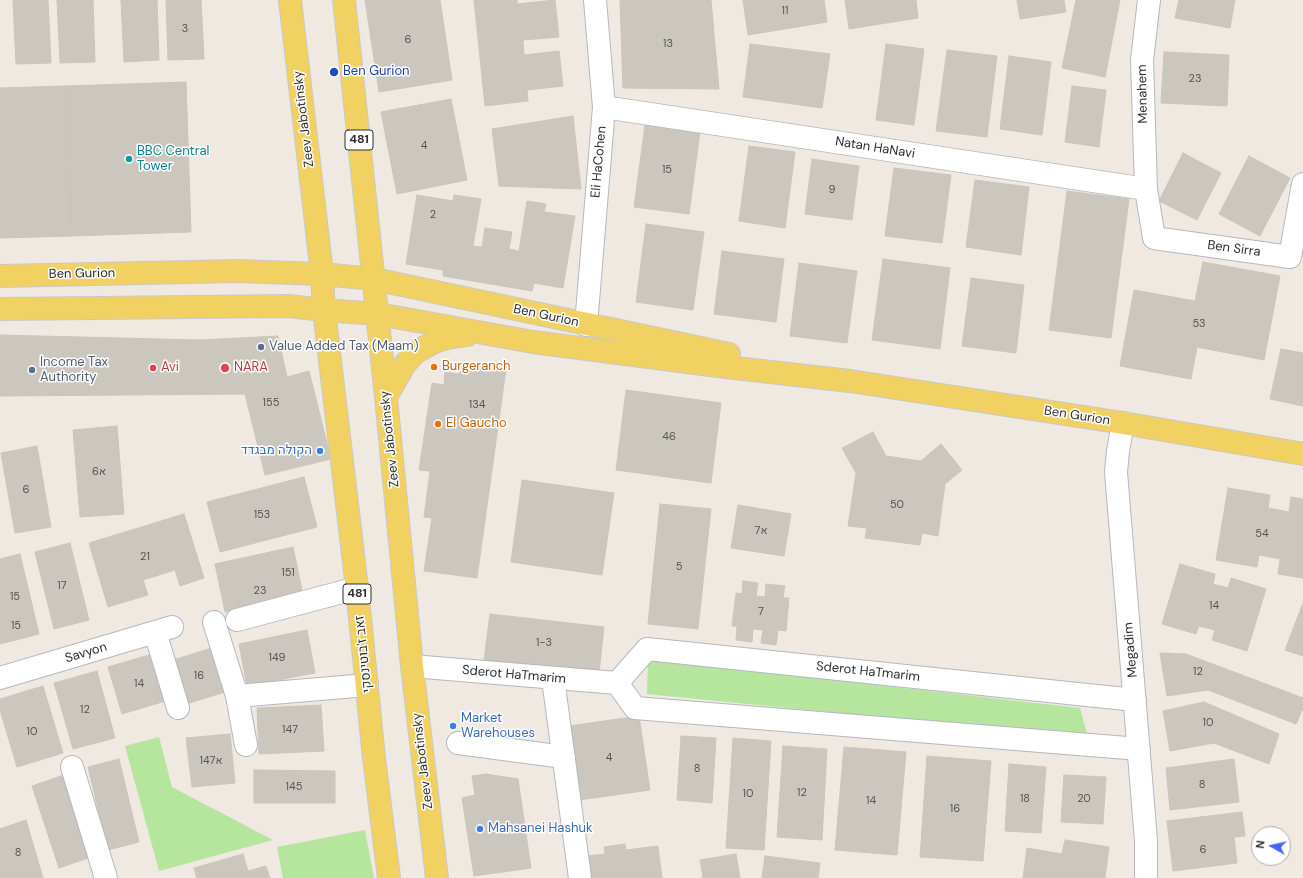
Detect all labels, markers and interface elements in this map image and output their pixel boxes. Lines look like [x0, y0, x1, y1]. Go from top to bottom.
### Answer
house number: 11 [782, 4, 788, 18]
house number: 3 [182, 22, 188, 36]
house number: 6 [405, 33, 411, 47]
house number: 13 [663, 37, 673, 51]
place label: Ben Gurion [343, 64, 410, 80]
street label: Menahem [1135, 64, 1151, 124]
marker: Ben Gurion [328, 66, 340, 78]
street label: Zeev Jabotinsky [290, 70, 318, 168]
house number: 23 [1189, 72, 1201, 86]
street label: Eli HaCohen [588, 125, 610, 199]
road number: 481 [345, 130, 373, 150]
street label: Natan HaNavi [834, 134, 916, 162]
house number: 4 [421, 139, 427, 153]
place label: BBC Central Tower [137, 144, 210, 175]
marker: BBC Central Tower [124, 154, 134, 164]
house number: 15 [662, 163, 672, 177]
house number: 9 [829, 183, 835, 197]
house number: 2 [430, 208, 436, 222]
street label: Ben Sirra [1206, 238, 1262, 260]
street label: Ben Gurion [49, 266, 115, 282]
street label: Ben Gurion [512, 301, 580, 331]
house number: 53 [1192, 317, 1206, 331]
place label: Value Added Tax (Maam) [269, 339, 418, 355]
marker: Value Added Tax (Maam) [256, 342, 266, 352]
place label: Income Tax Authority [40, 355, 108, 386]
place label: Burgeranch [442, 359, 511, 375]
place label: Avi [161, 360, 179, 376]
place label: NARA [234, 360, 268, 376]
marker: NARA [219, 362, 231, 374]
marker: Burgeranch [429, 362, 439, 372]
marker: Avi [148, 363, 158, 373]
marker: Income Tax Authority [27, 365, 37, 375]
street label: Zeev Jabotinsky [377, 390, 403, 488]
house number: 155 [263, 396, 279, 410]
house number: 134 [469, 398, 485, 412]
street label: Ben Gurion [1043, 403, 1111, 429]
place label: El Gaucho [446, 416, 507, 432]
marker: El Gaucho [433, 419, 443, 429]
house number: 46 [662, 430, 676, 444]
place label: הקולה מבגדד [241, 443, 312, 459]
marker: הקולה מבגדד [315, 446, 325, 456]
house number: 6א [92, 465, 106, 479]
house number: 6 [23, 483, 29, 497]
house number: 50 [890, 498, 904, 512]
house number: 153 [254, 508, 270, 522]
house number: 7א [755, 524, 767, 538]
house number: 54 [1255, 527, 1269, 541]
house number: 21 [140, 550, 150, 564]
house number: 5 [676, 560, 682, 574]
house number: 151 [281, 566, 295, 580]
house number: 17 [57, 579, 67, 593]
house number: 23 [254, 584, 266, 598]
road number: 481 [343, 584, 371, 604]
house number: 15 [10, 590, 20, 604]
house number: 14 [1209, 599, 1219, 613]
house number: 7 [758, 605, 764, 619]
street label: זאב ז'בוטינסקי [352, 615, 376, 693]
house number: 15 [11, 619, 21, 633]
street label: Megadim [1121, 622, 1141, 678]
house number: 1-3 [536, 636, 552, 650]
street label: Savyon [63, 639, 109, 667]
house number: 149 [268, 651, 286, 665]
street label: Sderot HaTmarim [815, 659, 921, 685]
street label: Sderot HaTmarim [461, 663, 567, 687]
house number: 12 [1193, 665, 1203, 679]
house number: 16 [194, 669, 204, 683]
house number: 14 [134, 677, 144, 691]
house number: 12 [80, 703, 90, 717]
place label: Market Warehouses [461, 711, 535, 742]
street label: Zeev Jabotinsky [409, 712, 437, 810]
house number: 10 [1203, 716, 1213, 730]
marker: Market Warehouses [448, 721, 458, 731]
house number: 147 [282, 723, 298, 737]
house number: 10 [27, 725, 37, 739]
house number: 4 [606, 751, 612, 765]
house number: 147א [199, 754, 223, 768]
house number: 8 [694, 762, 700, 776]
house number: 8 [1199, 778, 1205, 792]
house number: 145 [286, 780, 302, 794]
house number: 12 [797, 786, 807, 800]
house number: 10 [743, 787, 753, 801]
house number: 18 [1020, 792, 1030, 806]
house number: 20 [1077, 792, 1091, 806]
house number: 14 [866, 794, 876, 808]
house number: 16 [950, 802, 960, 816]
place label: Mahsanei Hashuk [488, 821, 592, 837]
marker: Mahsanei Hashuk [475, 824, 485, 834]
north arrow [1251, 826, 1291, 866]
text: N [1253, 840, 1268, 849]
house number: 6 [1200, 843, 1206, 857]
house number: 8 [15, 846, 21, 860]

